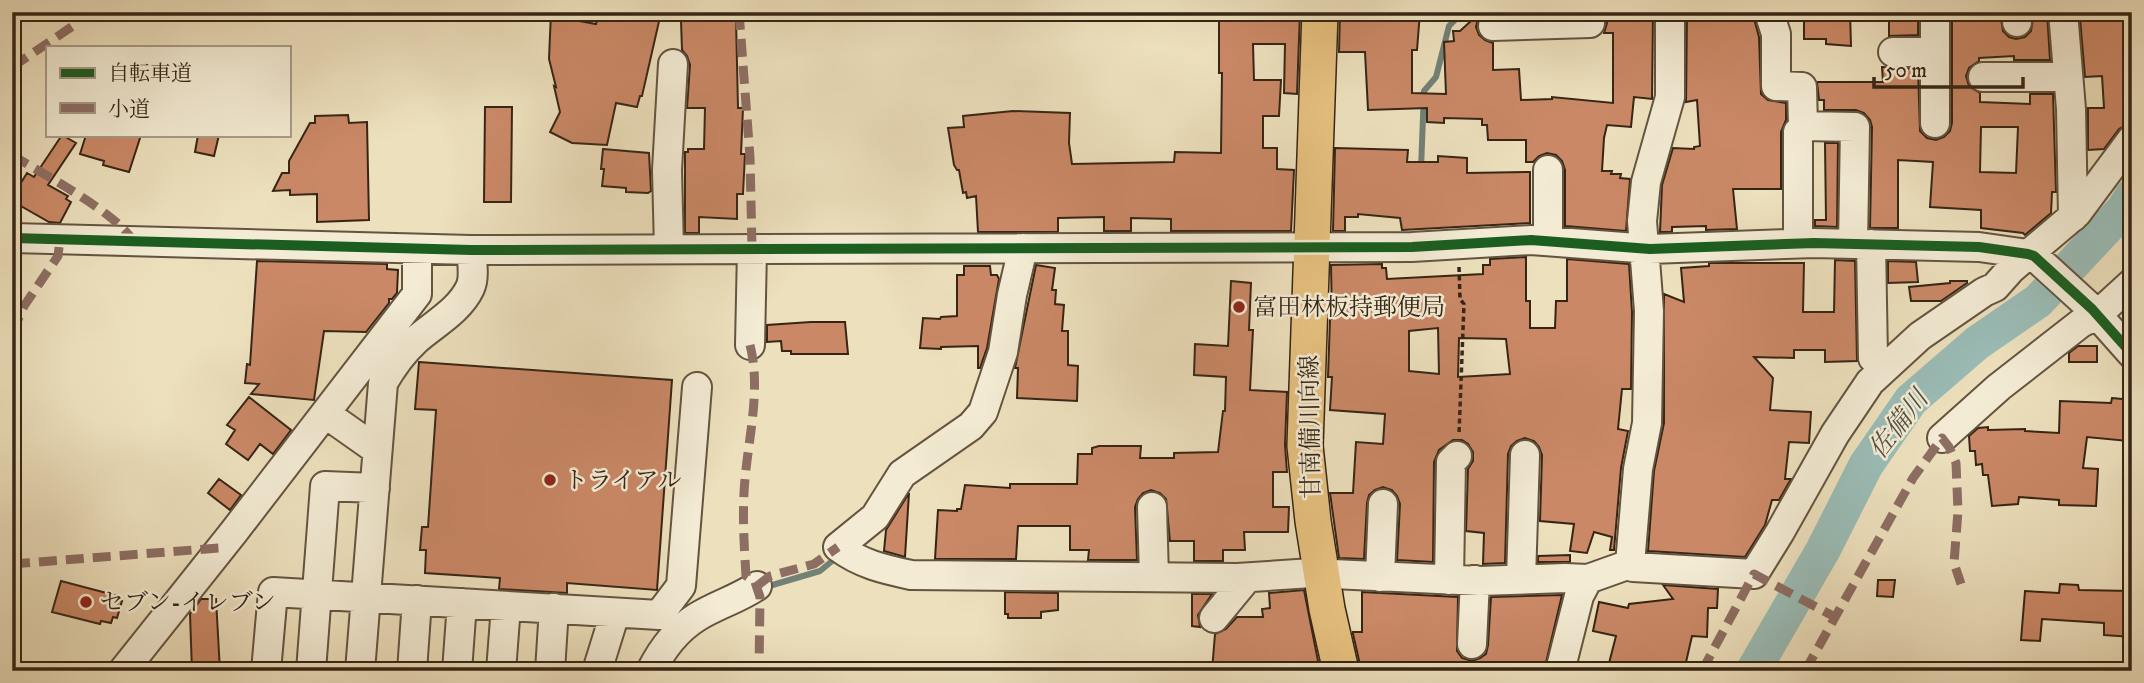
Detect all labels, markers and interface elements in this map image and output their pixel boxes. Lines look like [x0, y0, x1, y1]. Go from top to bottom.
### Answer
legend [46, 46, 290, 136]
scale bar [1874, 46, 2023, 90]
text: 50 m [1885, 58, 1927, 84]
text: 自転車道 [108, 61, 192, 87]
text: 小道 [108, 97, 150, 123]
place label: 富田林板持郵便局 [1253, 293, 1445, 323]
marker: 富田林板持郵便局 [1231, 299, 1247, 315]
street label: 甘南備川向線 [1295, 355, 1327, 499]
water label: 佐備川 [1862, 382, 1938, 466]
place label: トライアル [564, 466, 682, 496]
marker: トライアル [542, 472, 558, 488]
place label: セブン-イレブン [100, 588, 276, 618]
marker: セブン-イレブン [78, 594, 94, 610]

